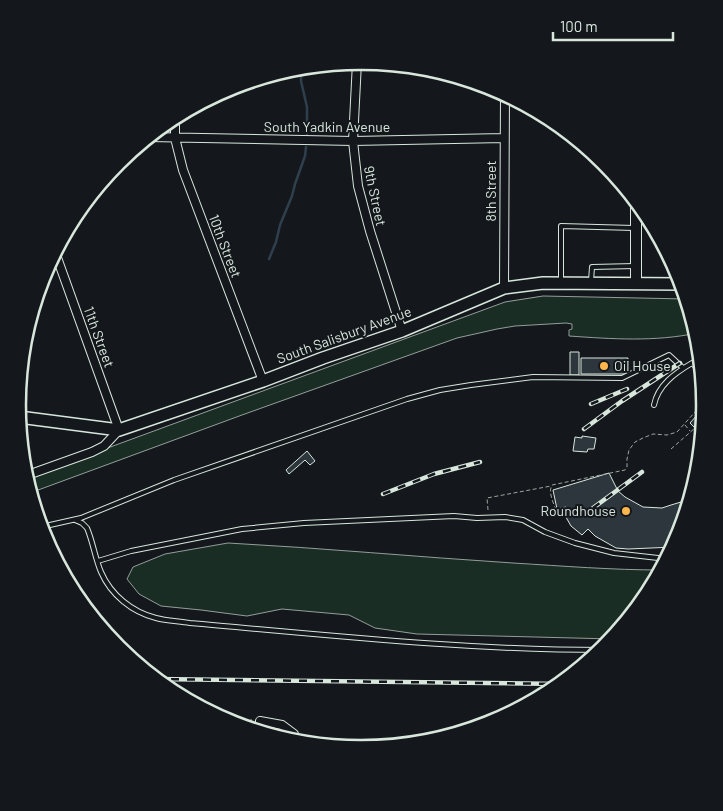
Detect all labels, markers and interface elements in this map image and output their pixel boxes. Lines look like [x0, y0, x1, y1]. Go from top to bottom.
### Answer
scale bar [553, 10, 673, 42]
text: 100 m [560, 17, 598, 35]
street label: South Yadkin Avenue [264, 118, 390, 135]
street label: 8th Street [482, 161, 499, 221]
street label: 9th Street [361, 164, 390, 227]
street label: 10th Street [206, 212, 245, 280]
street label: South Salisbury Avenue [274, 302, 413, 367]
street label: 11th Street [81, 304, 118, 370]
place label: Oil House [614, 357, 671, 374]
marker: Oil House [598, 360, 610, 372]
place label: Roundhouse [540, 502, 616, 519]
marker: Roundhouse [620, 505, 632, 517]

